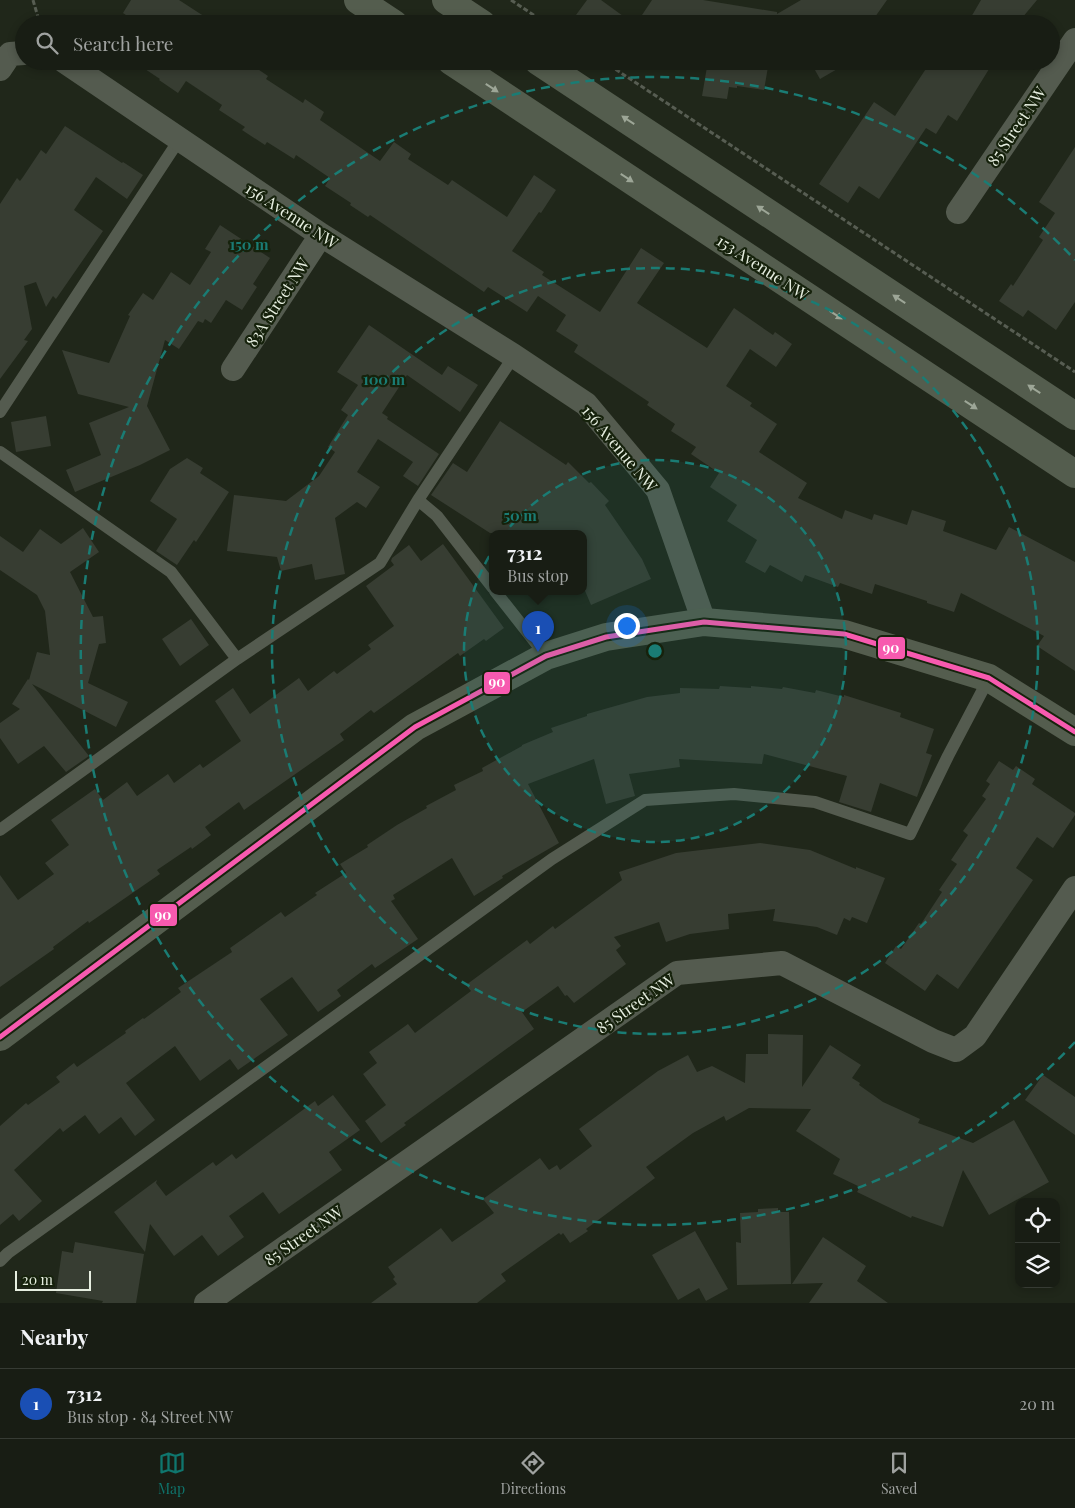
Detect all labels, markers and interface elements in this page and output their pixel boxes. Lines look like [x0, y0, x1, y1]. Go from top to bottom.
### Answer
search box [15, 15, 1060, 70]
icon: search [33, 29, 61, 57]
text: Search here [73, 30, 173, 56]
street label: 85 Street NW [982, 82, 1050, 170]
one-way arrow [485, 83, 498, 93]
one-way arrow [621, 115, 634, 125]
one-way arrow [621, 173, 634, 183]
street label: 156 Avenue NW [242, 177, 343, 253]
one-way arrow [757, 205, 770, 215]
street label: 153 Avenue NW [713, 229, 813, 305]
text: 150 m [229, 234, 269, 254]
street label: 83A Street NW [240, 253, 314, 350]
one-way arrow [892, 295, 905, 304]
one-way arrow [829, 311, 843, 320]
text: 100 m [363, 369, 406, 389]
one-way arrow [1028, 384, 1041, 394]
street label: 156 Avenue NW [578, 400, 663, 496]
one-way arrow [965, 400, 978, 410]
text: 50 m [503, 505, 537, 525]
popup [489, 530, 587, 595]
text: 7312 [507, 539, 543, 565]
text: Bus stop [507, 565, 569, 586]
pin: 1 [522, 611, 554, 652]
your location [614, 613, 640, 639]
line badge: 90 [877, 636, 906, 660]
text: 90 [883, 638, 899, 657]
centre of rings [646, 642, 664, 660]
line badge: 90 [483, 671, 511, 695]
text: 90 [489, 672, 505, 691]
line badge: 90 [149, 903, 178, 927]
text: 90 [155, 905, 171, 924]
street label: 85 Street NW [592, 968, 679, 1038]
map controls [1015, 1198, 1060, 1288]
button: locate [1015, 1198, 1060, 1243]
street label: 85 Street NW [260, 1200, 347, 1270]
button: layers [1015, 1243, 1060, 1288]
scale bar [15, 1268, 91, 1291]
text: 20 m [22, 1270, 53, 1289]
text: Nearby [20, 1322, 89, 1350]
text: 7312 [67, 1380, 102, 1406]
text: 1 [33, 1393, 39, 1414]
text: 20 m [1020, 1393, 1055, 1414]
text: Bus stop · 84 Street NW [67, 1406, 233, 1427]
tab: Map [158, 1449, 186, 1498]
tab: Directions [501, 1449, 566, 1498]
tab: Saved [881, 1449, 917, 1498]

